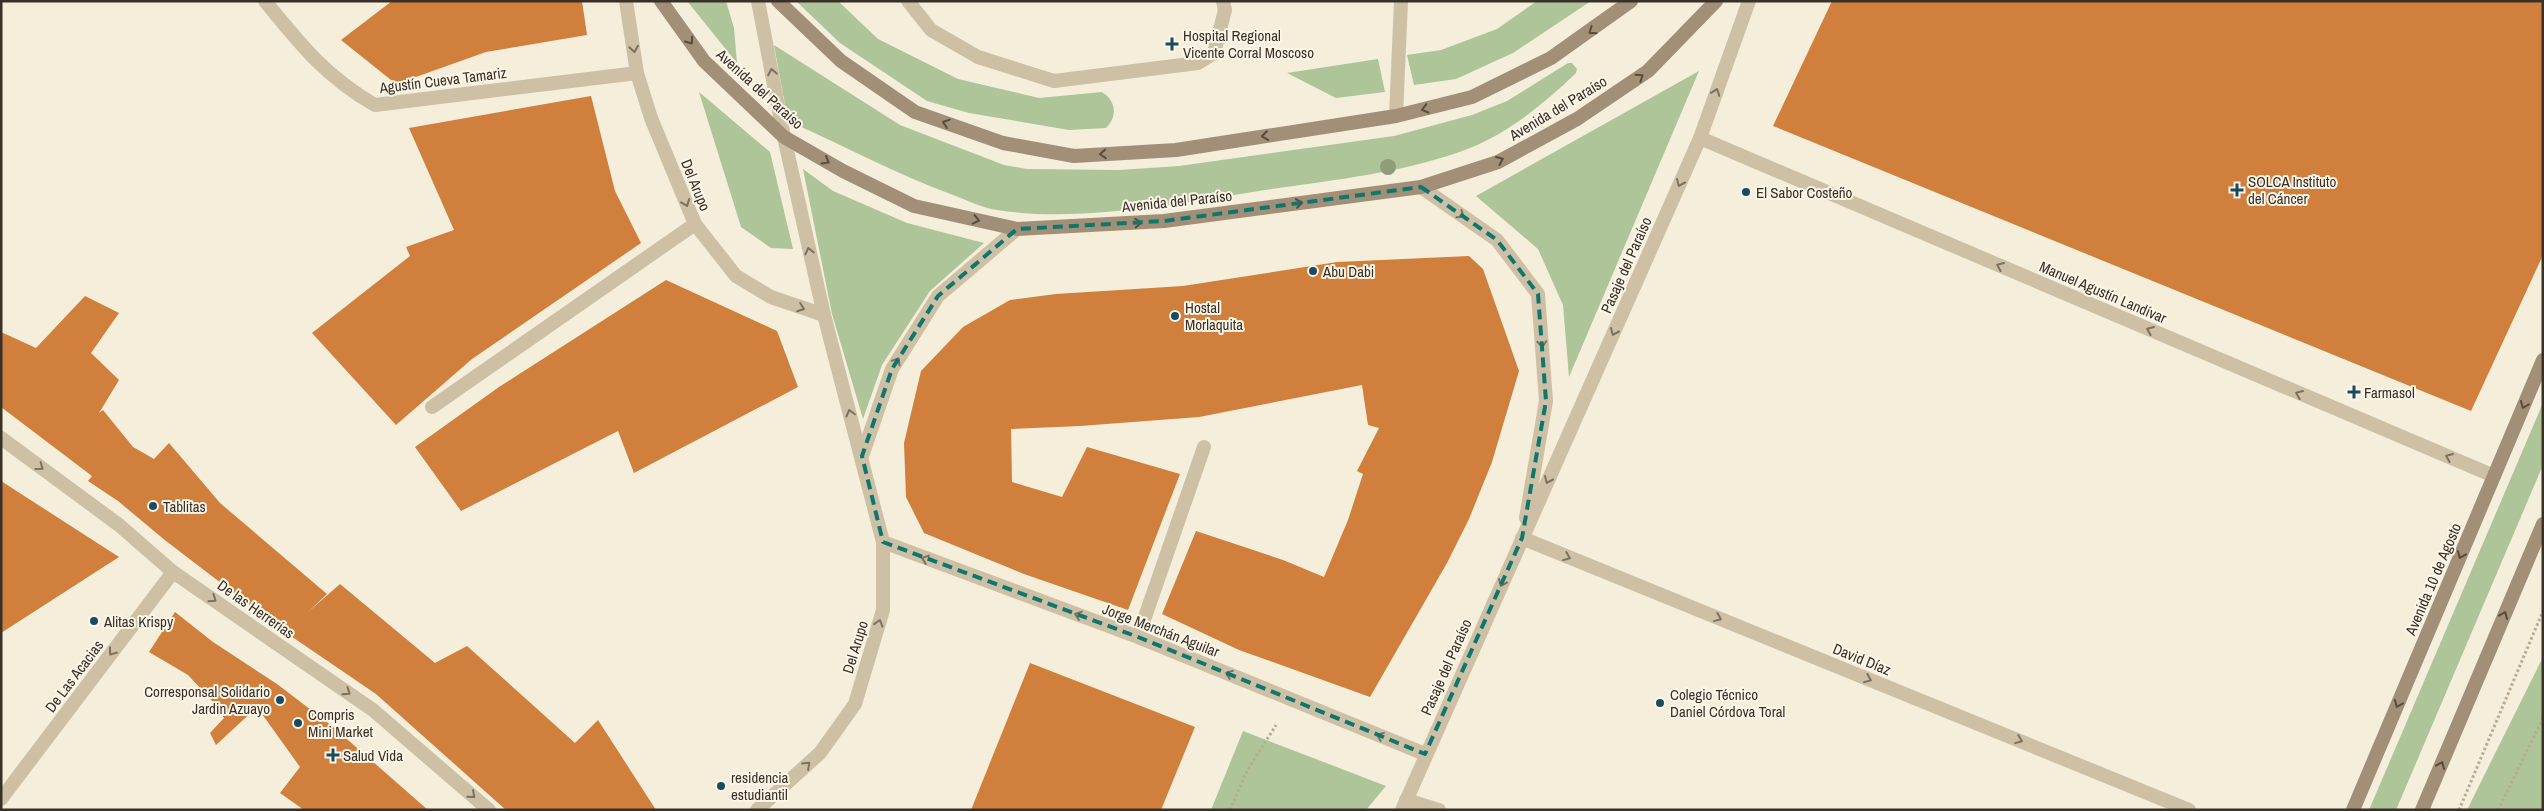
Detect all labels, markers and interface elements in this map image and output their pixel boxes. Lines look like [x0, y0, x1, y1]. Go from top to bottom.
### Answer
one-way arrow [1588, 24, 1597, 34]
place label: Hospital Regional Vicente Corral Moscoso [1183, 25, 1314, 63]
one-way arrow [684, 35, 693, 45]
marker: Hospital Regional Vicente Corral Moscoso [1165, 37, 1179, 51]
street label: Avenida del Paraíso [711, 44, 808, 134]
one-way arrow [628, 45, 638, 54]
street label: Agustín Cueva Tamariz [377, 62, 508, 98]
one-way arrow [767, 68, 777, 76]
street label: Avenida del Paraíso [1504, 70, 1611, 146]
one-way arrow [1634, 74, 1643, 84]
one-way arrow [1710, 89, 1720, 97]
one-way arrow [1420, 103, 1429, 114]
one-way arrow [942, 119, 950, 129]
one-way arrow [1260, 130, 1268, 141]
one-way arrow [1099, 149, 1107, 160]
one-way arrow [821, 155, 830, 165]
street label: Del Arupo [676, 156, 716, 214]
one-way arrow [1495, 156, 1504, 167]
place label: SOLCA Instituto del Cáncer [2248, 171, 2336, 209]
one-way arrow [1675, 178, 1686, 187]
place label: El Sabor Costeño [1756, 182, 1853, 203]
marker: SOLCA Instituto del Cáncer [2230, 183, 2244, 197]
street label: Avenida del Paraíso [1120, 185, 1233, 217]
marker: El Sabor Costeño [1740, 186, 1752, 198]
one-way arrow [680, 198, 690, 207]
one-way arrow [1295, 198, 1303, 209]
one-way arrow [1455, 209, 1464, 218]
street label: Pasaje del Paraíso [1595, 213, 1657, 316]
one-way arrow [972, 214, 981, 225]
one-way arrow [1134, 217, 1142, 228]
one-way arrow [804, 246, 815, 255]
street label: Manuel Agustín Landívar [2036, 256, 2170, 328]
place label: Abu Dabi [1322, 261, 1374, 282]
one-way arrow [1997, 262, 2005, 272]
marker: Abu Dabi [1307, 265, 1319, 277]
place label: Hostal Morlaquita [1185, 297, 1243, 335]
one-way arrow [797, 302, 805, 312]
marker: Hostal Morlaquita [1169, 310, 1181, 322]
one-way arrow [2146, 326, 2155, 336]
one-way arrow [1610, 327, 1621, 336]
one-way arrow [1536, 341, 1547, 349]
one-way arrow [891, 358, 901, 367]
place label: Farmasol [2364, 382, 2415, 403]
marker: Farmasol [2348, 386, 2360, 398]
one-way arrow [2296, 389, 2304, 399]
one-way arrow [2519, 400, 2530, 409]
one-way arrow [845, 409, 856, 418]
one-way arrow [2445, 453, 2454, 464]
one-way arrow [34, 461, 44, 470]
one-way arrow [1544, 475, 1555, 484]
place label: Tablitas [163, 496, 206, 517]
marker: Tablitas [147, 500, 159, 512]
street label: Avenida 10 de Agosto [2399, 519, 2466, 639]
one-way arrow [1562, 550, 1571, 561]
one-way arrow [2456, 550, 2467, 559]
one-way arrow [922, 555, 930, 565]
street label: De las Herrerías [213, 575, 299, 643]
one-way arrow [1498, 578, 1509, 587]
one-way arrow [207, 593, 217, 602]
street label: Jorge Merchán Aguilar [1099, 598, 1223, 662]
place label: Alitas Krispy [103, 611, 174, 632]
one-way arrow [1074, 611, 1083, 621]
one-way arrow [2498, 611, 2508, 620]
one-way arrow [1713, 612, 1722, 622]
marker: Alitas Krispy [88, 615, 100, 627]
street label: Pasaje del Paraíso [1415, 615, 1477, 718]
street label: Del Arupo [837, 618, 873, 676]
one-way arrow [874, 620, 884, 628]
street label: De Las Acacias [40, 636, 108, 716]
street label: David Díaz [1830, 638, 1894, 680]
one-way arrow [109, 646, 118, 656]
one-way arrow [1225, 670, 1234, 681]
one-way arrow [1863, 673, 1872, 683]
place label: Corresponsal Solidario Jardin Azuayo [144, 681, 270, 719]
place label: Colegio Técnico Daniel Córdova Toral [1670, 684, 1785, 722]
one-way arrow [341, 686, 350, 695]
marker: Corresponsal Solidario Jardin Azuayo [274, 694, 286, 706]
marker: Colegio Técnico Daniel Córdova Toral [1654, 697, 1666, 709]
one-way arrow [2393, 700, 2403, 708]
place label: Compris Mini Market [308, 704, 374, 742]
marker: Compris Mini Market [292, 717, 304, 729]
one-way arrow [1376, 731, 1385, 742]
one-way arrow [2014, 734, 2023, 745]
place label: Salud Vida [343, 745, 403, 766]
marker: Salud Vida [327, 749, 339, 761]
one-way arrow [2434, 761, 2445, 770]
one-way arrow [801, 762, 810, 771]
place label: residencia estudiantil [731, 767, 789, 805]
marker: residencia estudiantil [715, 780, 727, 792]
one-way arrow [466, 789, 475, 798]

